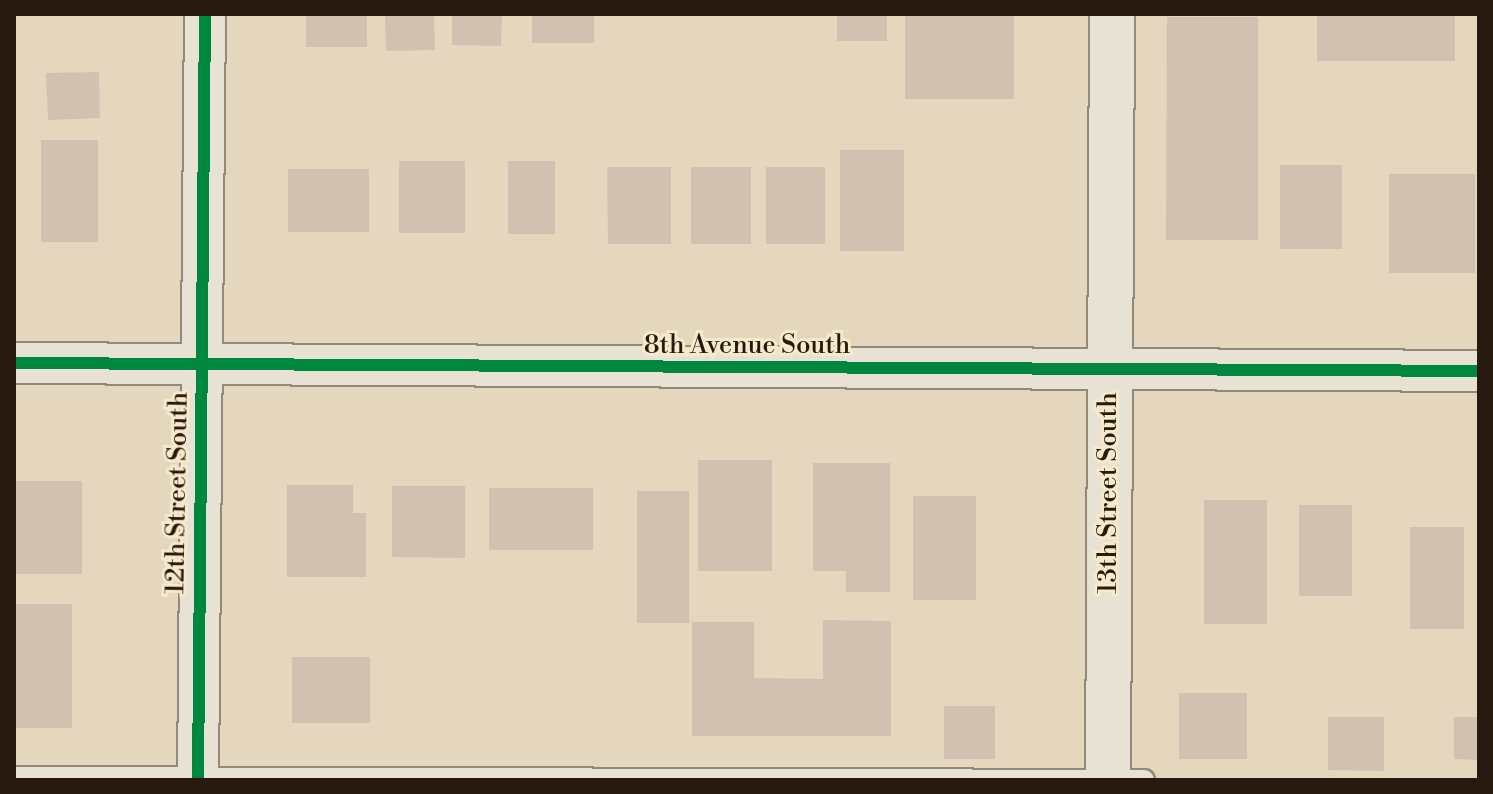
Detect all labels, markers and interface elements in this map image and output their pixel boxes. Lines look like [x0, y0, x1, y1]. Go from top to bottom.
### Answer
street label: 8th Avenue South [644, 330, 850, 362]
street label: 12th Street South [161, 392, 195, 594]
street label: 13th Street South [1093, 392, 1125, 594]

